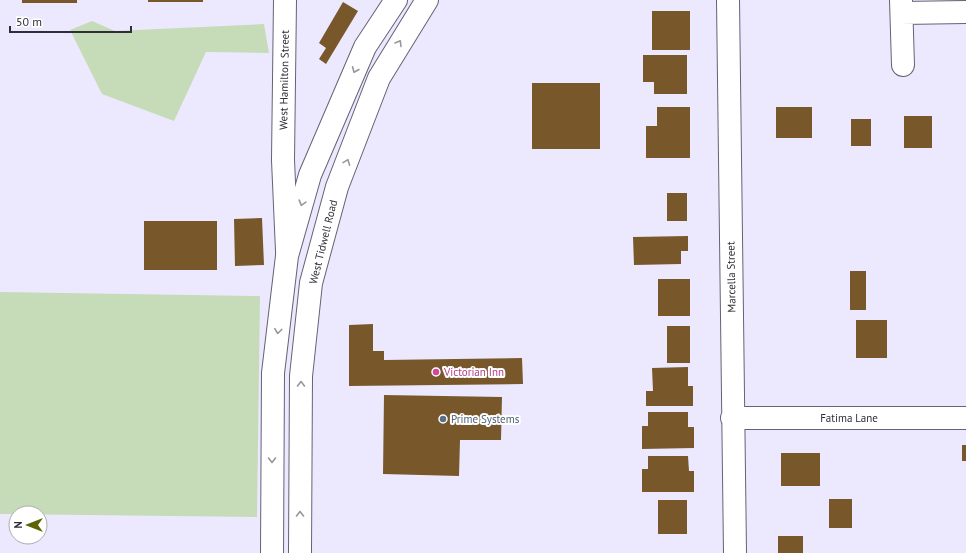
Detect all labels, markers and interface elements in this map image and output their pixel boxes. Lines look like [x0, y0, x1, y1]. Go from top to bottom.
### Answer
scale bar [10, 8, 131, 34]
text: 50 m [16, 14, 42, 29]
street label: West Hamilton Street [276, 30, 292, 130]
one-way arrow [395, 40, 402, 48]
one-way arrow [352, 65, 360, 73]
one-way arrow [342, 158, 350, 165]
street label: West Tidwell Road [306, 198, 340, 286]
one-way arrow [298, 199, 307, 206]
street label: Marcella Street [723, 241, 739, 313]
one-way arrow [274, 327, 283, 334]
place label: Victorian Inn [443, 365, 504, 379]
marker: Victorian Inn [431, 367, 441, 377]
one-way arrow [297, 381, 305, 387]
street label: Fatima Lane [820, 411, 878, 425]
place label: Prime Systems [451, 412, 520, 426]
marker: Prime Systems [438, 414, 448, 424]
one-way arrow [268, 457, 276, 463]
north arrow [8, 505, 48, 545]
one-way arrow [296, 511, 304, 517]
text: N [11, 521, 25, 529]

